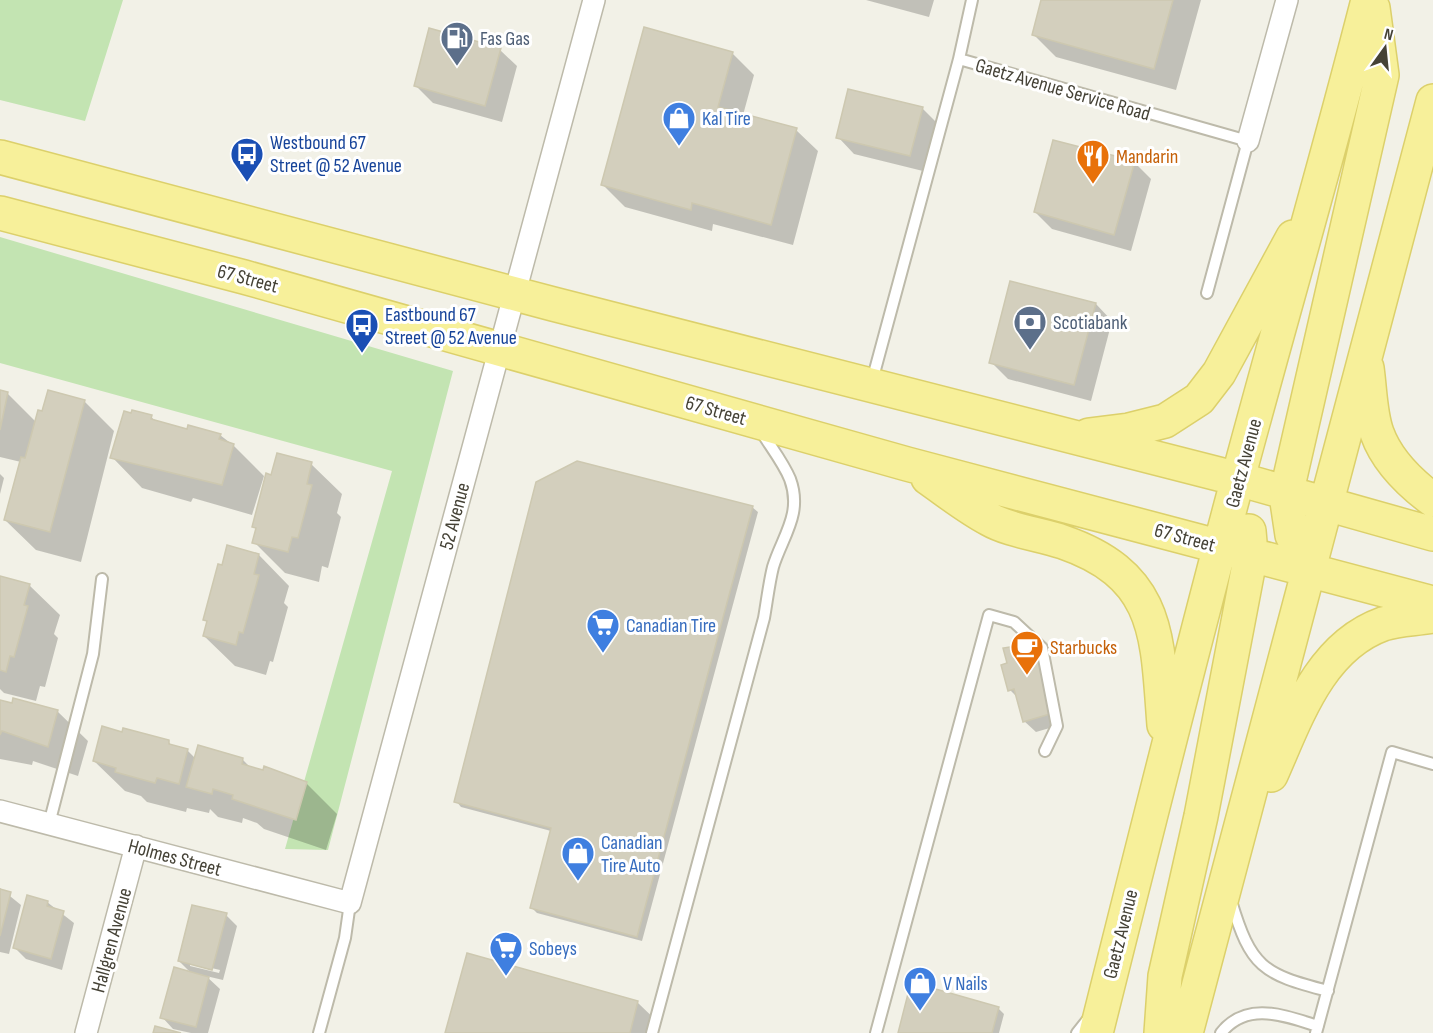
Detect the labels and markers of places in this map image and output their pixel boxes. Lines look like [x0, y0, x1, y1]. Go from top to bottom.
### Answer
fuel station icon: Fas Gas [439, 20, 475, 67]
place label: Fas Gas [480, 27, 530, 51]
shop icon: Kal Tire [661, 100, 697, 147]
place label: Kal Tire [702, 107, 751, 131]
place label: Westbound 67 Street @ 52 Avenue [270, 131, 402, 178]
bus stop icon: Westbound 67 Street @ 52 Avenue [229, 136, 265, 183]
restaurant icon: Mandarin [1075, 138, 1111, 185]
place label: Mandarin [1116, 145, 1178, 169]
place label: Eastbound 67 Street @ 52 Avenue [385, 303, 517, 350]
bank icon: Scotiabank [1012, 304, 1048, 351]
bus stop icon: Eastbound 67 Street @ 52 Avenue [344, 307, 380, 354]
place label: Scotiabank [1053, 311, 1128, 335]
supermarket icon: Canadian Tire [585, 607, 621, 654]
place label: Canadian Tire [626, 614, 716, 638]
cafe icon: Starbucks [1009, 629, 1045, 676]
place label: Starbucks [1050, 636, 1117, 660]
place label: Canadian Tire Auto [601, 831, 663, 878]
shop icon: Canadian Tire Auto [560, 835, 596, 882]
supermarket icon: Sobeys [488, 930, 524, 977]
place label: Sobeys [529, 937, 577, 961]
shop icon: V Nails [902, 965, 938, 1012]
place label: V Nails [943, 972, 988, 996]

